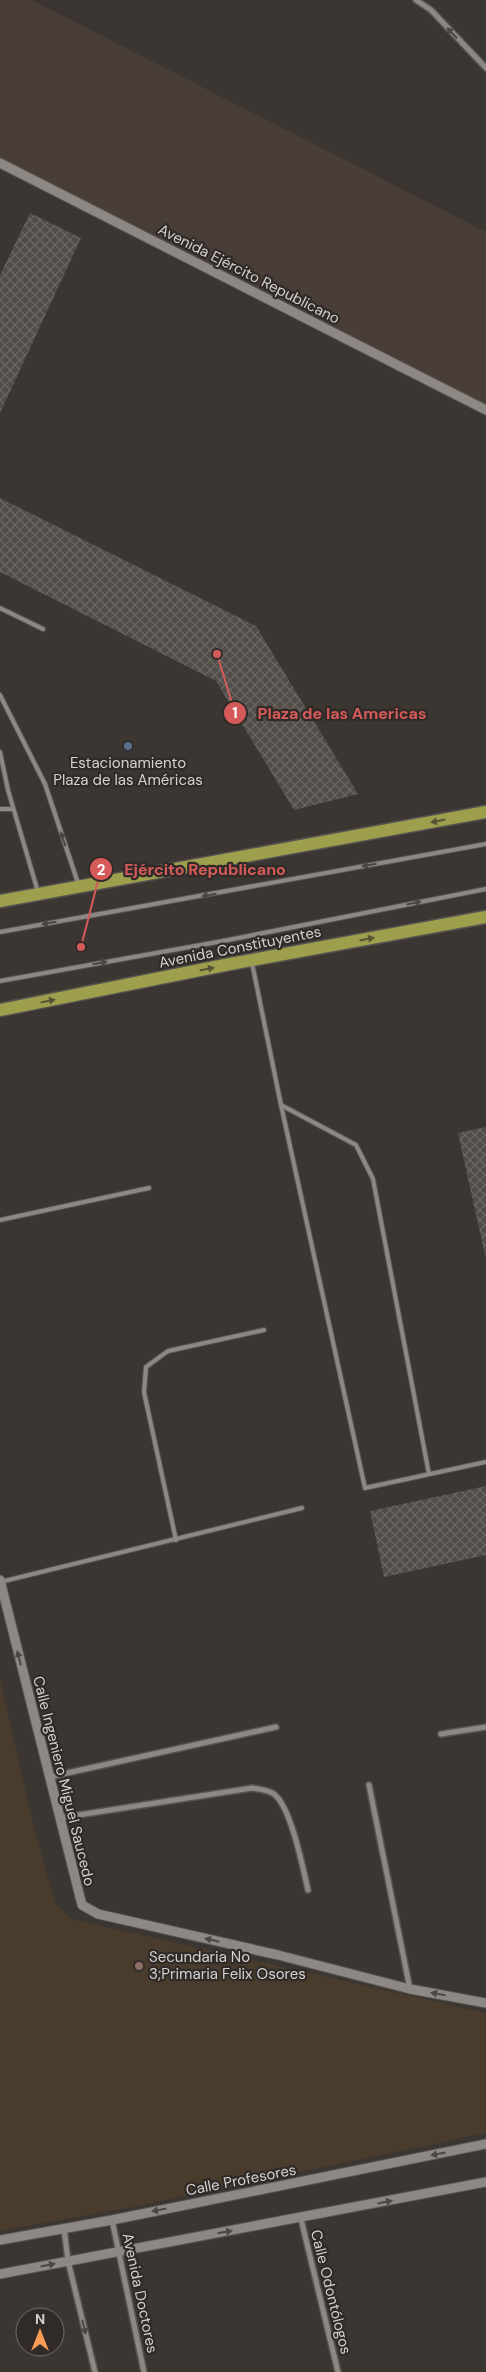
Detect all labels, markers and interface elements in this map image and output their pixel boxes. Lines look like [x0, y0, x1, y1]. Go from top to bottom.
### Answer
one-way arrow [446, 27, 458, 39]
street label: Avenida Ejército Republicano [155, 219, 343, 329]
callout: Plaza de las Americas [222, 698, 436, 729]
text: 1 [232, 703, 238, 723]
text: Plaza de las Americas [258, 703, 426, 724]
marker: Estacionamiento Plaza de las Américas [122, 740, 134, 752]
place label: Estacionamiento Plaza de las Américas [53, 753, 203, 790]
one-way arrow [430, 817, 446, 825]
one-way arrow [59, 832, 67, 847]
callout: Ejército Republicano [89, 854, 295, 885]
text: Ejército Republicano [124, 859, 286, 880]
text: 2 [97, 860, 106, 880]
one-way arrow [361, 862, 377, 870]
one-way arrow [202, 891, 217, 899]
one-way arrow [406, 899, 422, 907]
one-way arrow [41, 920, 57, 928]
street label: Avenida Constituyentes [157, 921, 323, 973]
one-way arrow [359, 935, 375, 943]
one-way arrow [92, 959, 108, 967]
one-way arrow [200, 965, 215, 973]
one-way arrow [40, 996, 56, 1004]
one-way arrow [15, 1651, 23, 1666]
street label: Calle Ingeniero Miguel Saucedo [28, 1674, 100, 1888]
one-way arrow [204, 1936, 220, 1944]
place label: Secundaria No 3;Primaria Felix Osores [149, 1947, 306, 1984]
marker: Secundaria No 3;Primaria Felix Osores [133, 1960, 145, 1972]
one-way arrow [430, 1990, 446, 1998]
one-way arrow [430, 2150, 446, 2158]
street label: Calle Profesores [184, 2159, 298, 2201]
one-way arrow [377, 2198, 392, 2206]
one-way arrow [151, 2207, 167, 2215]
one-way arrow [217, 2228, 233, 2236]
street label: Calle Odontólogos [306, 2228, 356, 2356]
street label: Avenida Doctores [117, 2231, 163, 2355]
one-way arrow [40, 2261, 56, 2269]
north arrow [15, 2307, 65, 2357]
text: N [35, 2310, 45, 2328]
one-way arrow [80, 2319, 88, 2334]

